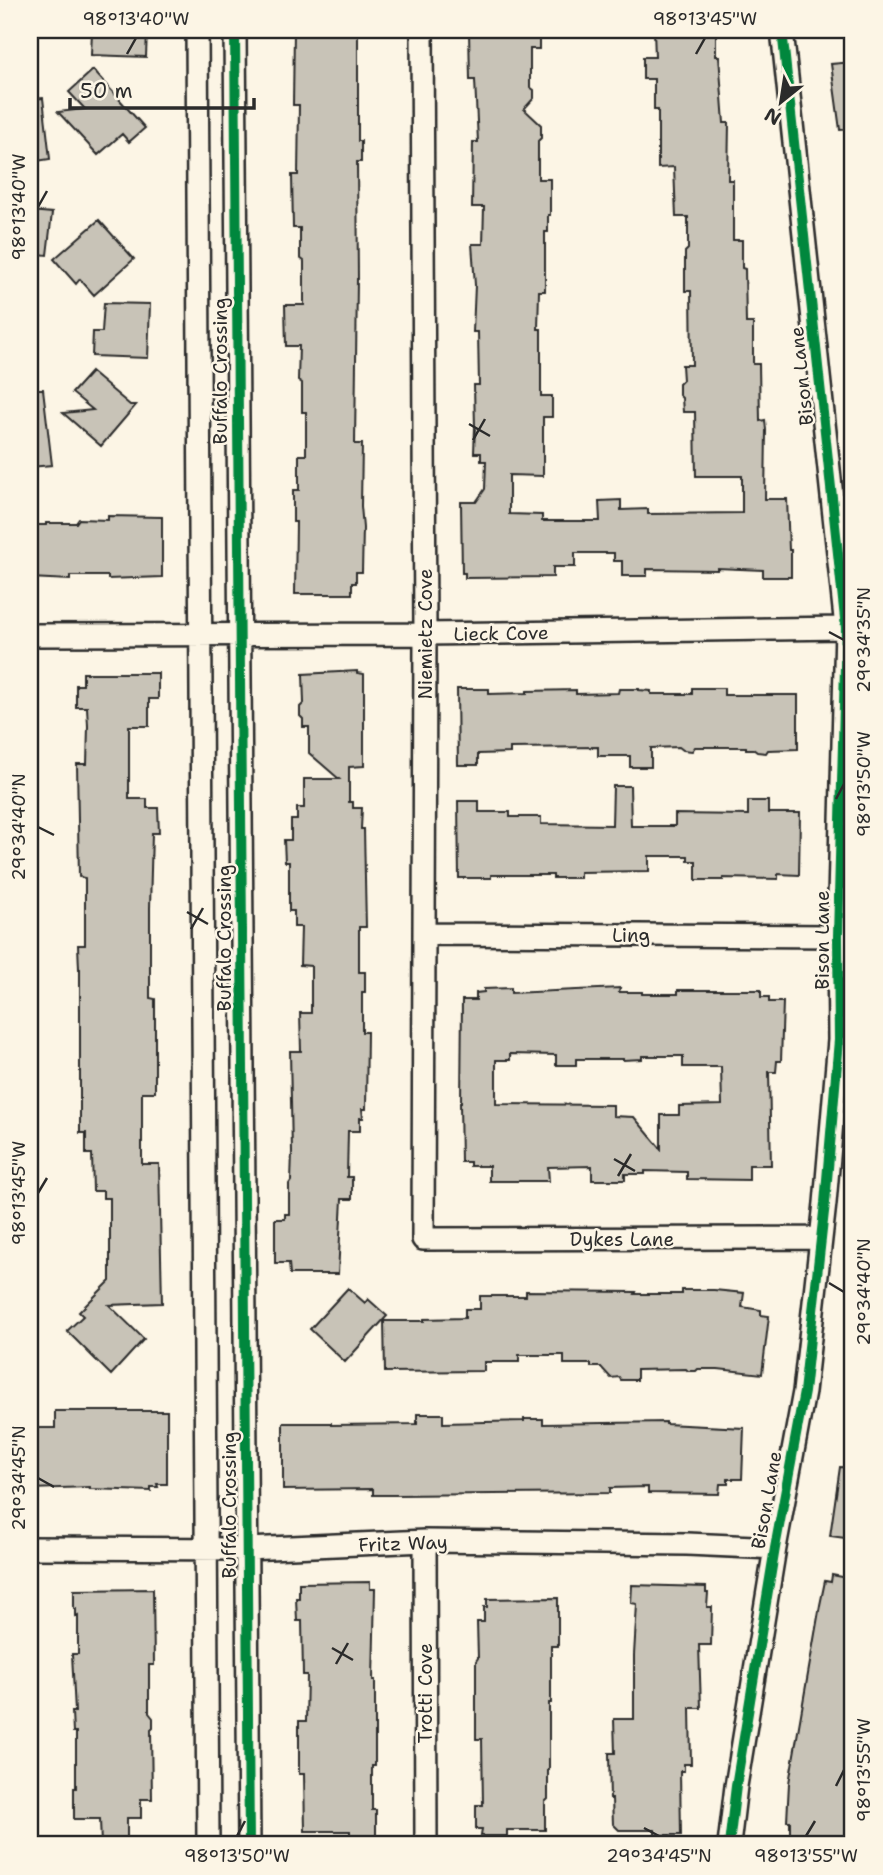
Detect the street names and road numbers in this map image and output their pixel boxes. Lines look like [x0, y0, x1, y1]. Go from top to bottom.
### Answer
street label: Buffalo Crossing [208, 298, 233, 444]
street label: Bison Lane [784, 325, 819, 427]
street label: Niemietz Cove [413, 568, 438, 700]
street label: Lieck Cove [453, 620, 549, 647]
street label: Buffalo Crossing [212, 865, 237, 1011]
street label: Bison Lane [810, 890, 835, 990]
street label: Ling [612, 923, 650, 948]
street label: Dykes Lane [570, 1227, 674, 1252]
street label: Buffalo Crossing [217, 1432, 242, 1578]
street label: Bison Lane [746, 1449, 787, 1551]
street label: Fritz Way [358, 1529, 448, 1558]
street label: Trotti Cove [413, 1643, 438, 1743]

